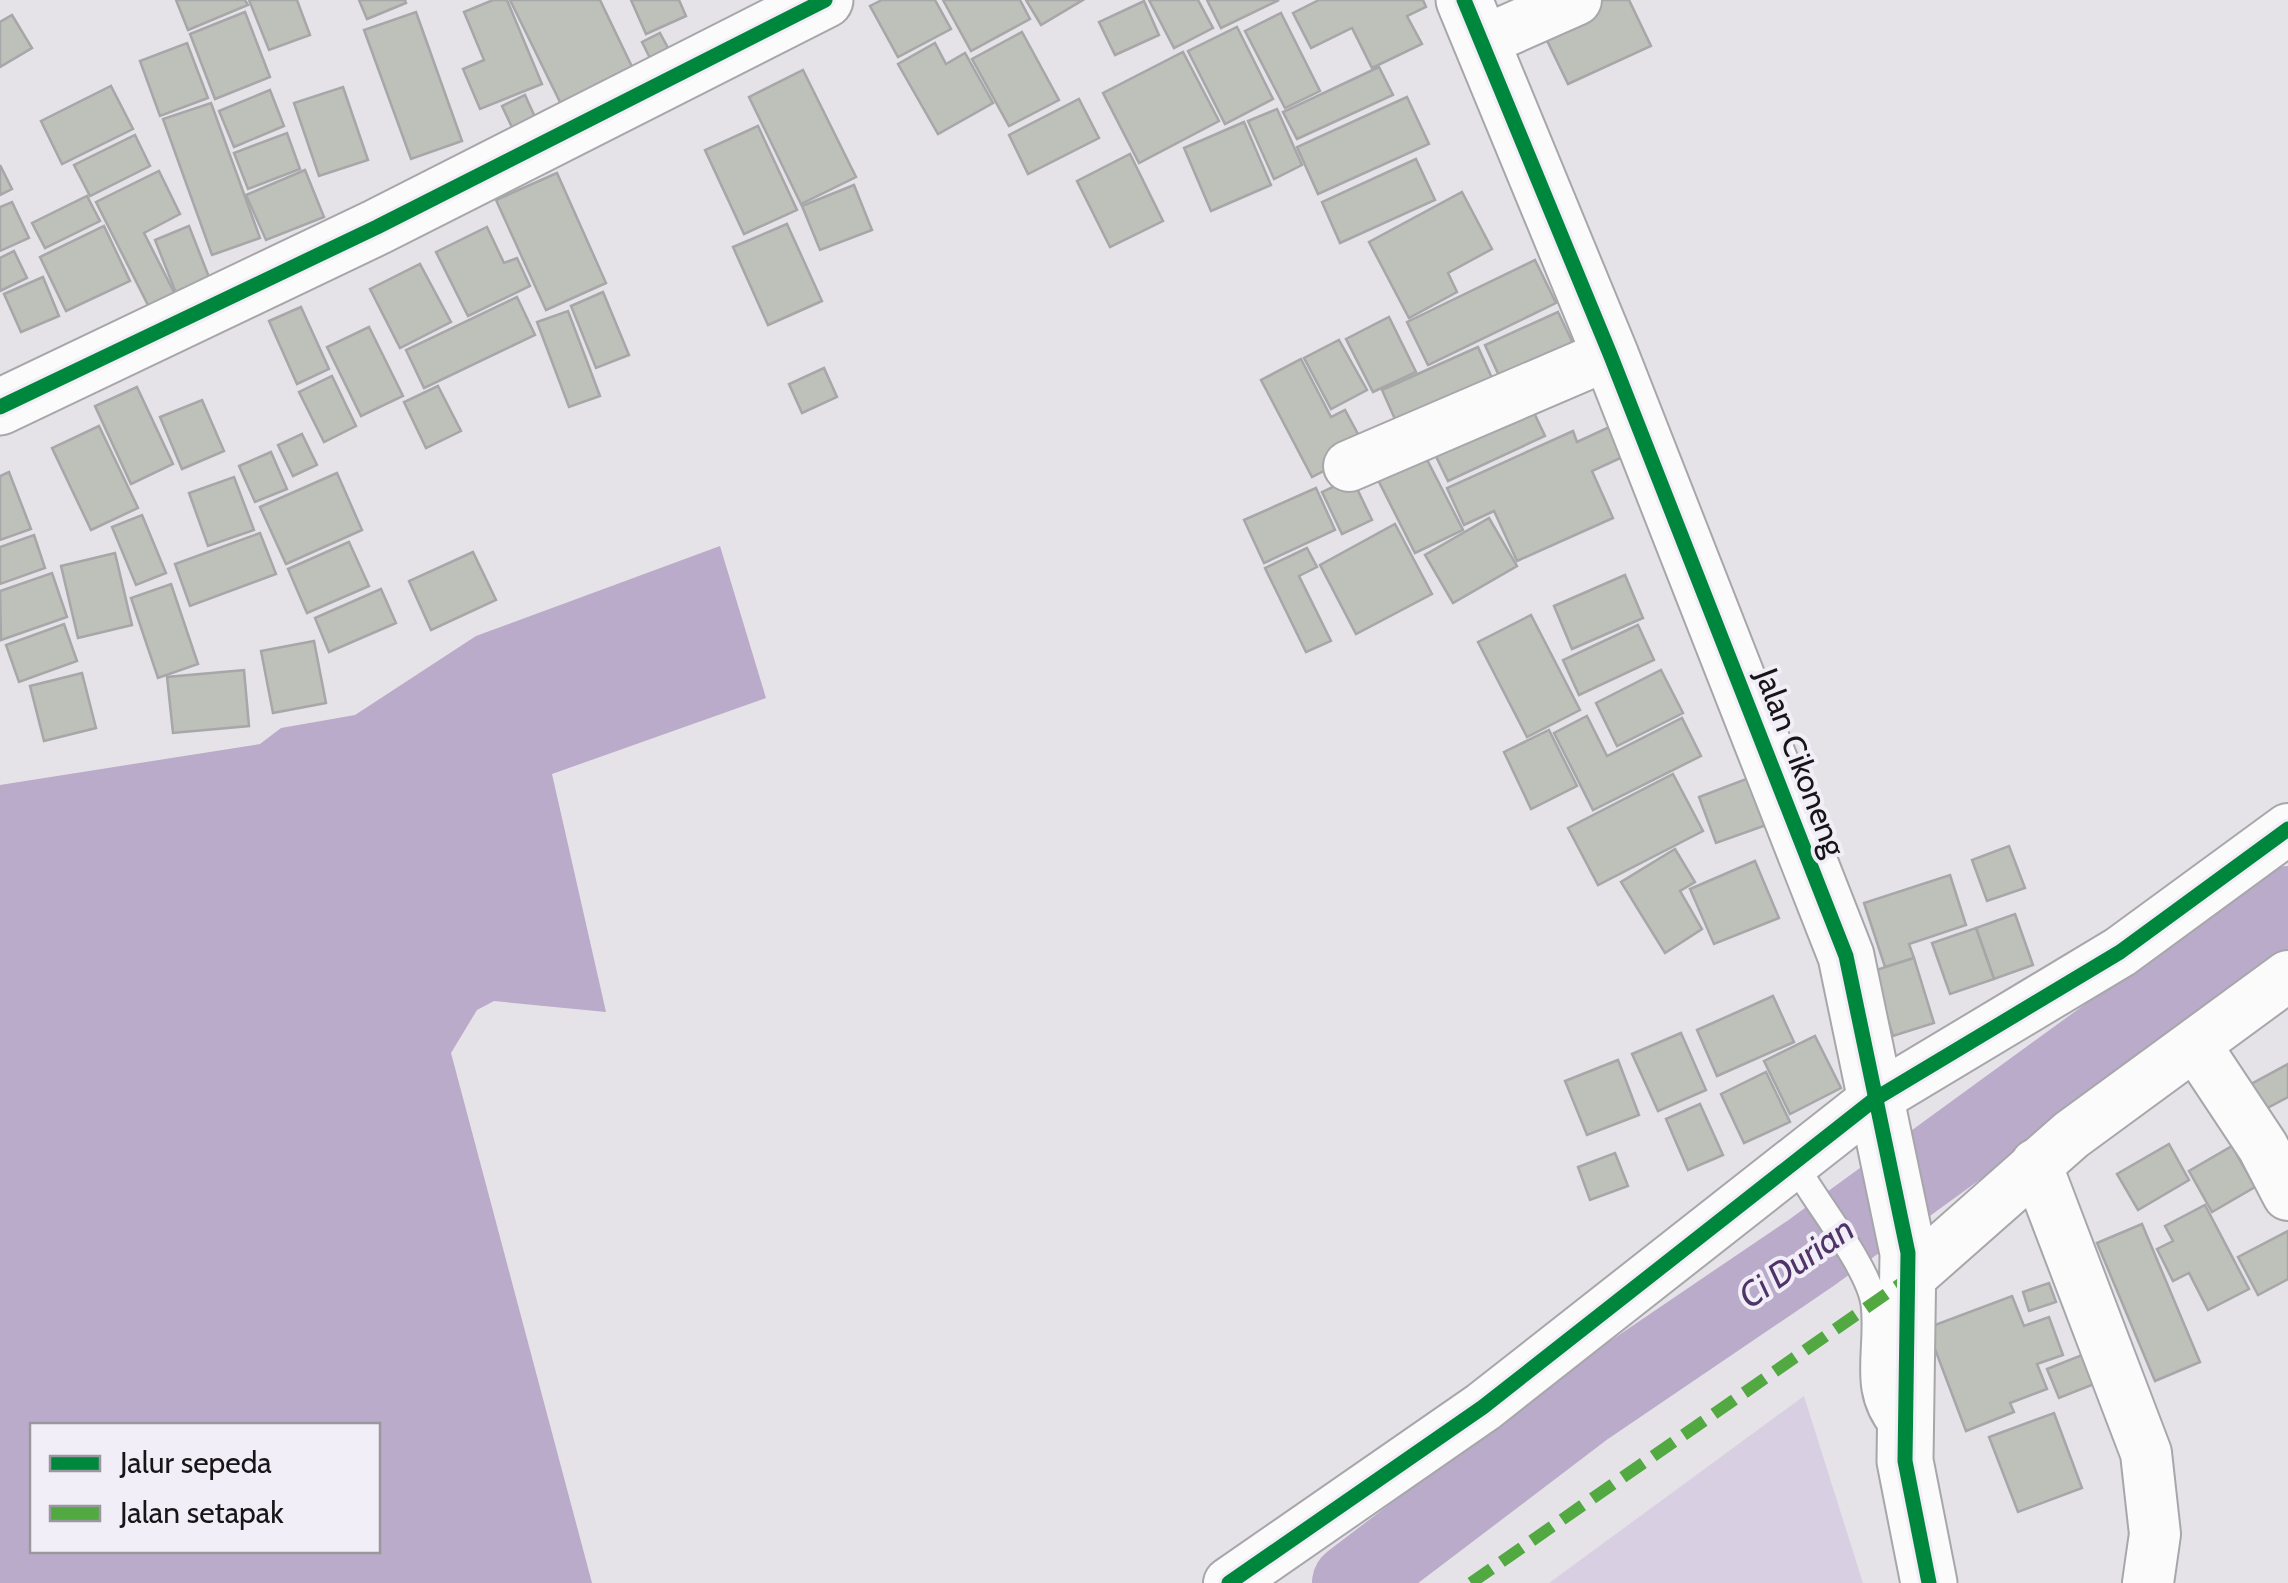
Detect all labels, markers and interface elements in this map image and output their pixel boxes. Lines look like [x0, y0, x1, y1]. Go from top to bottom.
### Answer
street label: Jalan Cikoneng [1747, 662, 1855, 862]
water label: Ci Durian [1730, 1207, 1862, 1317]
legend [30, 1423, 380, 1553]
text: Jalur sepeda [119, 1444, 272, 1481]
text: Jalan setapak [119, 1494, 284, 1531]

